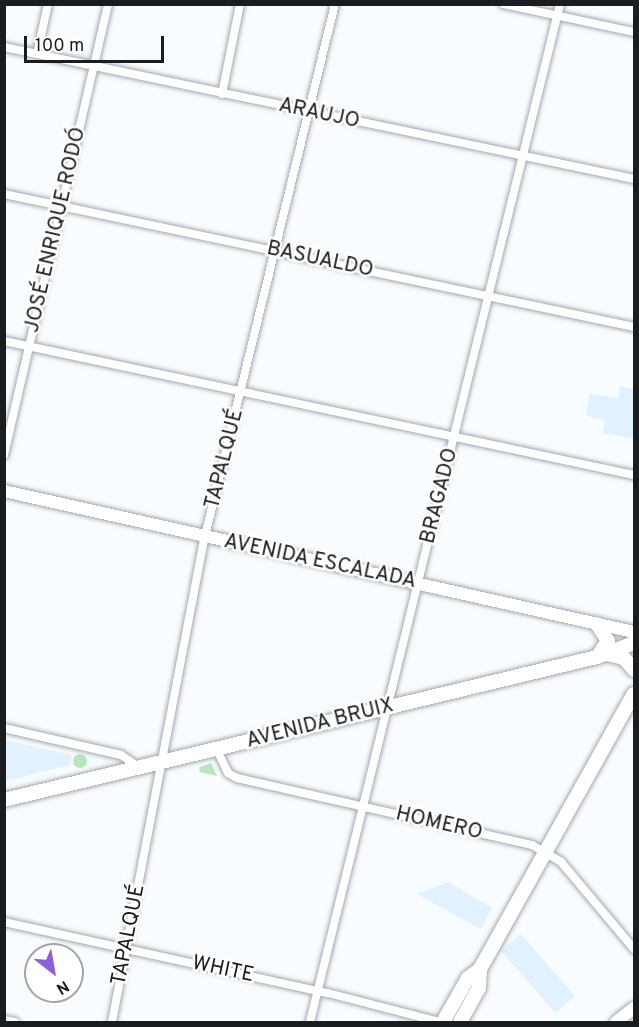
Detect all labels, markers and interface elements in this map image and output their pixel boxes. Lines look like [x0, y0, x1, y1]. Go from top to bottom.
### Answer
scale bar [27, 24, 166, 62]
text: 100 m [35, 35, 84, 58]
street label: ARAUJO [276, 93, 362, 135]
street label: JOSÉ ENRIQUE RODÓ [20, 125, 92, 335]
street label: BASUALDO [264, 236, 376, 284]
street label: TAPALQUÉ [200, 406, 250, 512]
street label: BRAGADO [416, 445, 464, 547]
street label: AVENIDA ESCALADA [221, 529, 419, 595]
street label: AVENIDA BRUIX [243, 693, 397, 755]
street label: HOMERO [393, 802, 485, 846]
street label: TAPALQUÉ [107, 882, 151, 988]
north arrow [24, 943, 84, 1003]
street label: WHITE [190, 951, 256, 989]
text: N [52, 975, 72, 998]

